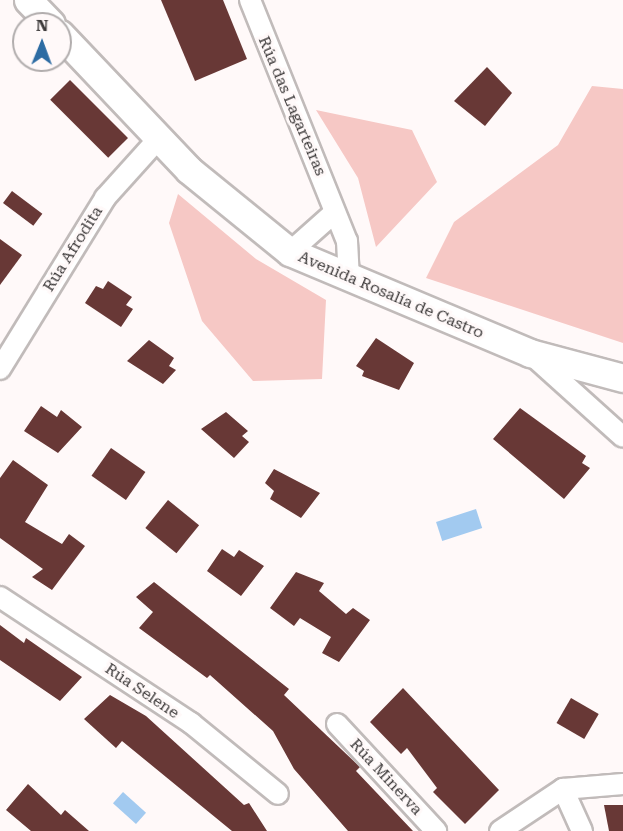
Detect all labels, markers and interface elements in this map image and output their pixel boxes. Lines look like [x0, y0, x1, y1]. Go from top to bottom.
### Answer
north arrow [12, 12, 72, 72]
text: N [36, 16, 49, 35]
street label: Rúa das Lagarteiras [254, 33, 330, 179]
street label: Rúa Afrodita [39, 203, 107, 295]
street label: Avenida Rosalía de Castro [295, 247, 487, 343]
street label: Rúa Selene [101, 659, 183, 723]
street label: Rúa Minerva [346, 735, 426, 819]

